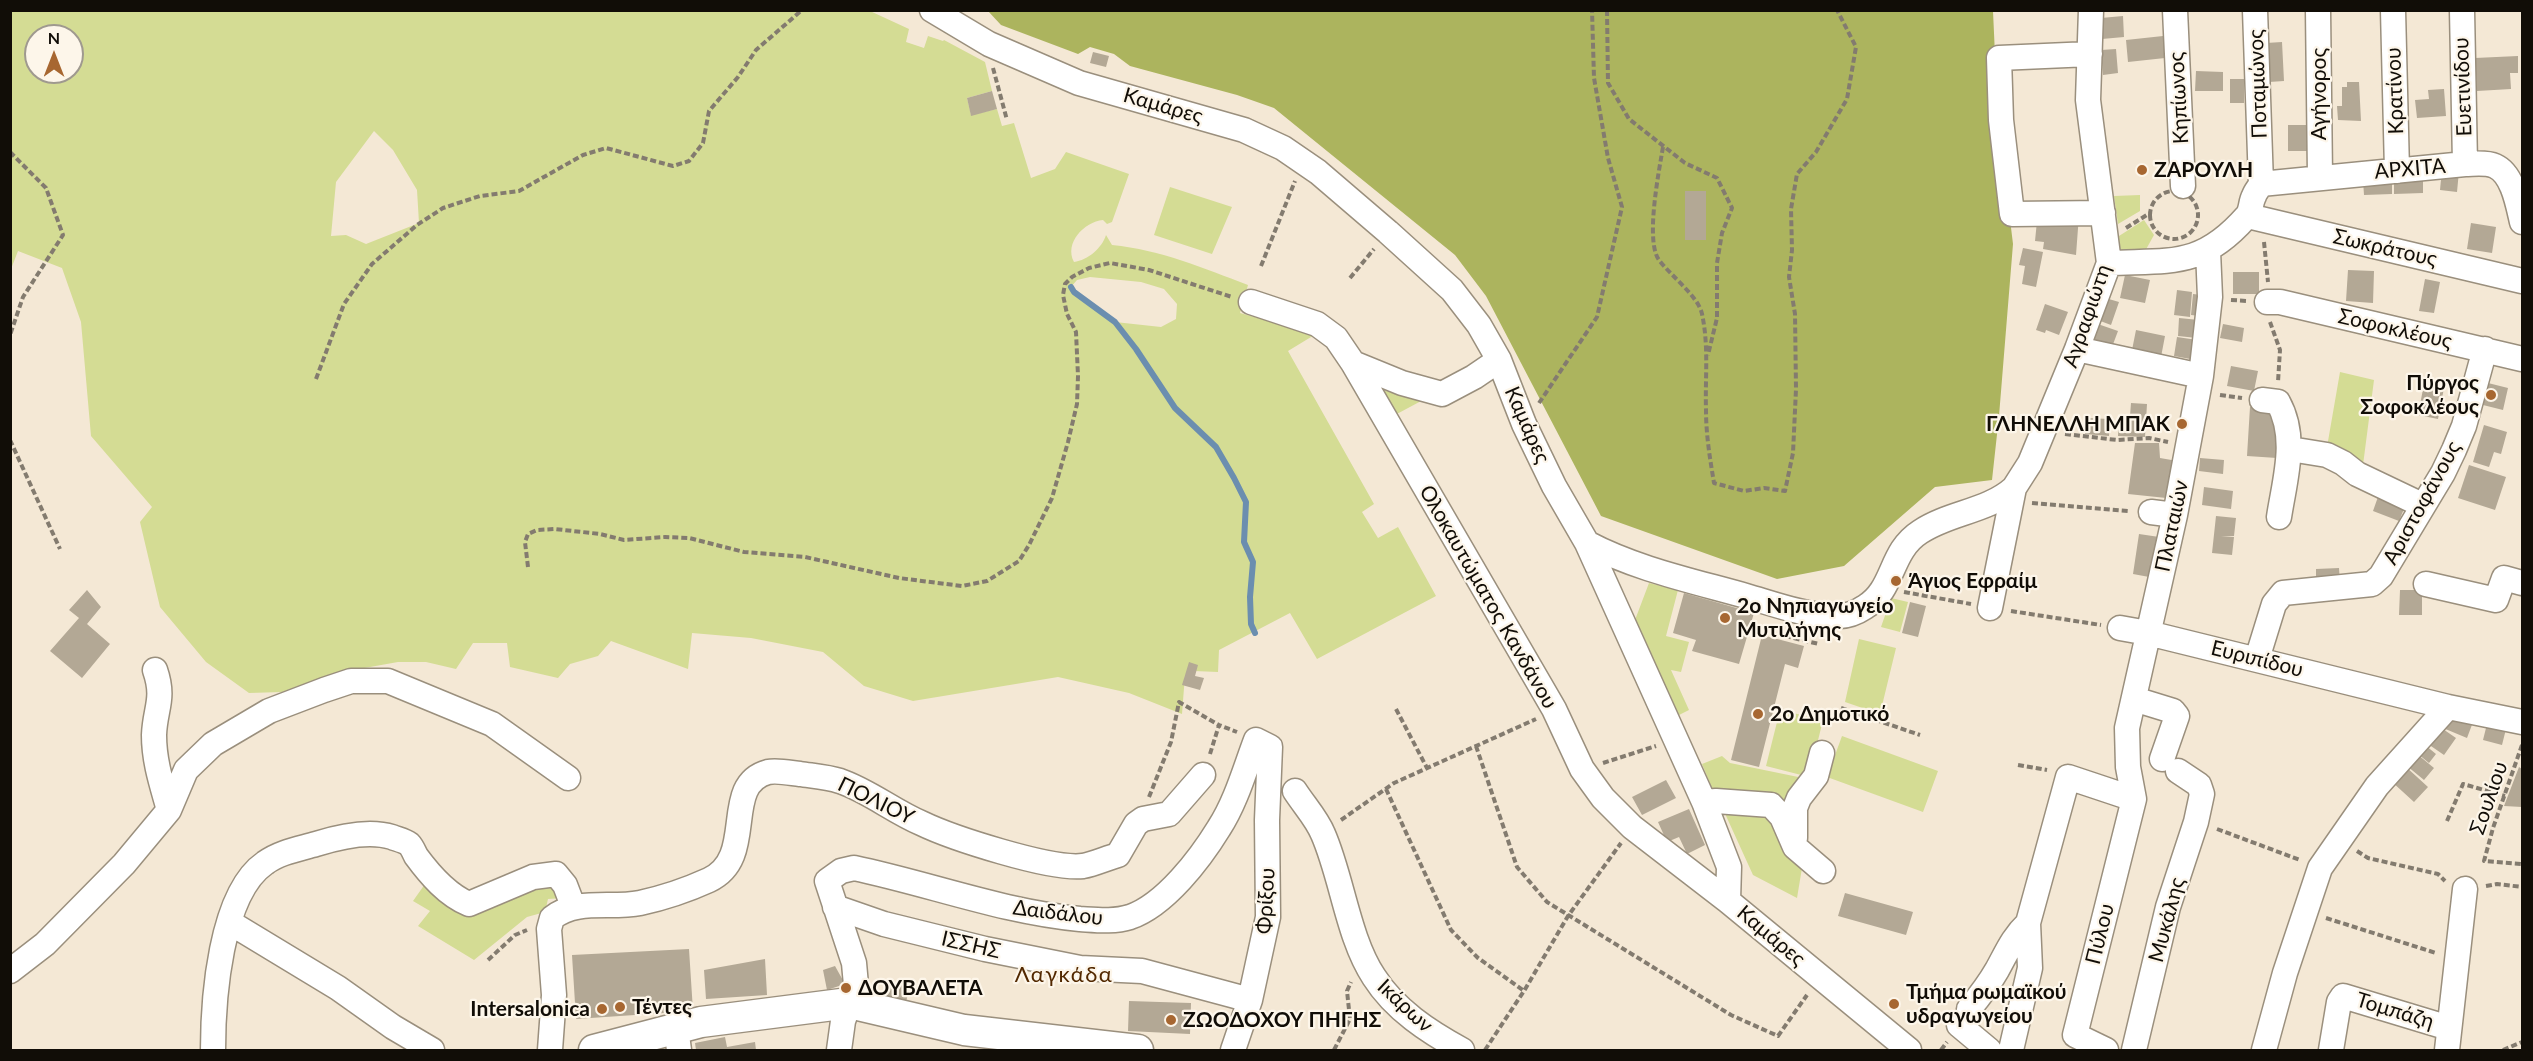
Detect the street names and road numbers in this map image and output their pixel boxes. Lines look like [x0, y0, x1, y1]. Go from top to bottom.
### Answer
street label: Ποταμώνος [2243, 29, 2273, 139]
street label: Ευετινίδου [2449, 37, 2477, 137]
street label: Κρατίνου [2381, 47, 2409, 135]
street label: Αγήνορος [2306, 48, 2332, 140]
street label: Κηπίωνος [2164, 51, 2194, 145]
street label: Καμάρες [1120, 83, 1206, 129]
street label: ΑΡΧΙΤΑ [2373, 153, 2447, 185]
street label: Σωκράτους [2331, 224, 2439, 272]
street label: Αγραφιώτη [2058, 261, 2116, 371]
street label: Σοφοκλέους [2336, 304, 2454, 354]
street label: Καμάρες [1499, 383, 1555, 467]
street label: Αριστοφάνους [2378, 437, 2466, 569]
street label: Πλαταιών [2150, 478, 2194, 574]
street label: Ολοκαυτώματος Κανδάνου [1414, 481, 1562, 713]
street label: Ευριπίδου [2208, 635, 2306, 683]
street label: Σουλίου [2465, 758, 2513, 838]
street label: ΠΟΛΙΟΥ [834, 772, 918, 830]
street label: Φρίξου [1252, 867, 1280, 935]
street label: Μυκάλης [2144, 875, 2190, 965]
street label: Δαιδάλου [1012, 895, 1104, 931]
street label: Καμάρες [1732, 900, 1810, 972]
street label: Πύλου [2080, 901, 2120, 967]
street label: ΙΣΣΗΣ [939, 926, 1003, 964]
street label: Ικάρων [1372, 974, 1438, 1038]
street label: Τομπάζη [2353, 987, 2437, 1035]

